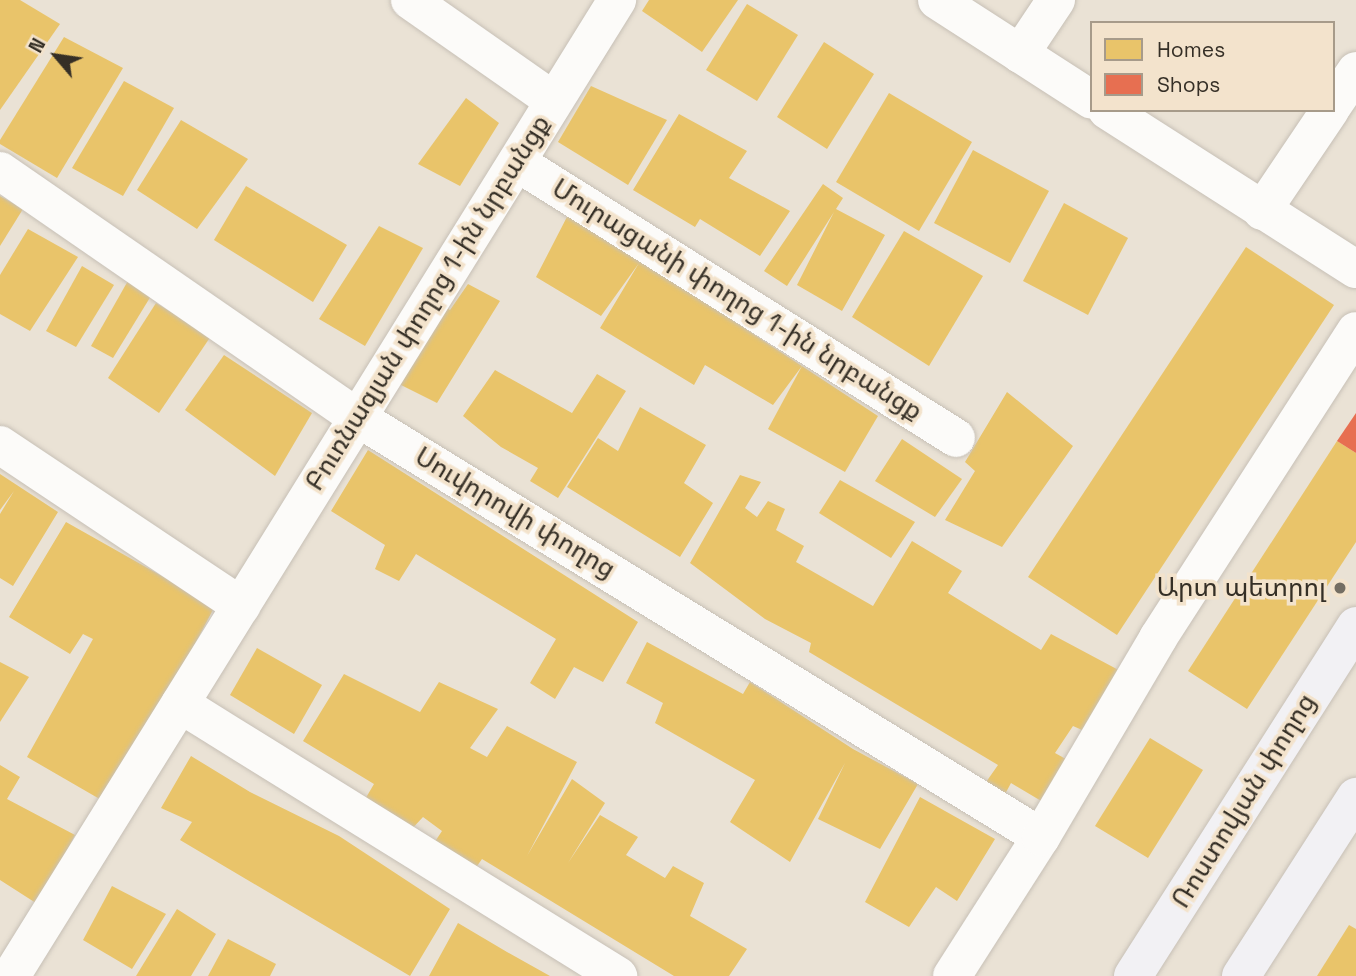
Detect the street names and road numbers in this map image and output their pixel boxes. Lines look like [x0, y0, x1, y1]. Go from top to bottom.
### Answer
street label: Բուռնազյան փողոց 1-ին նրբանցք [299, 110, 557, 496]
street label: Մուրացանի փողոց 1-ին նրբանցք [546, 173, 928, 427]
street label: Սուվորովի փողոց [409, 441, 621, 585]
street label: Ռոստովյան փողոց [1165, 688, 1323, 914]

